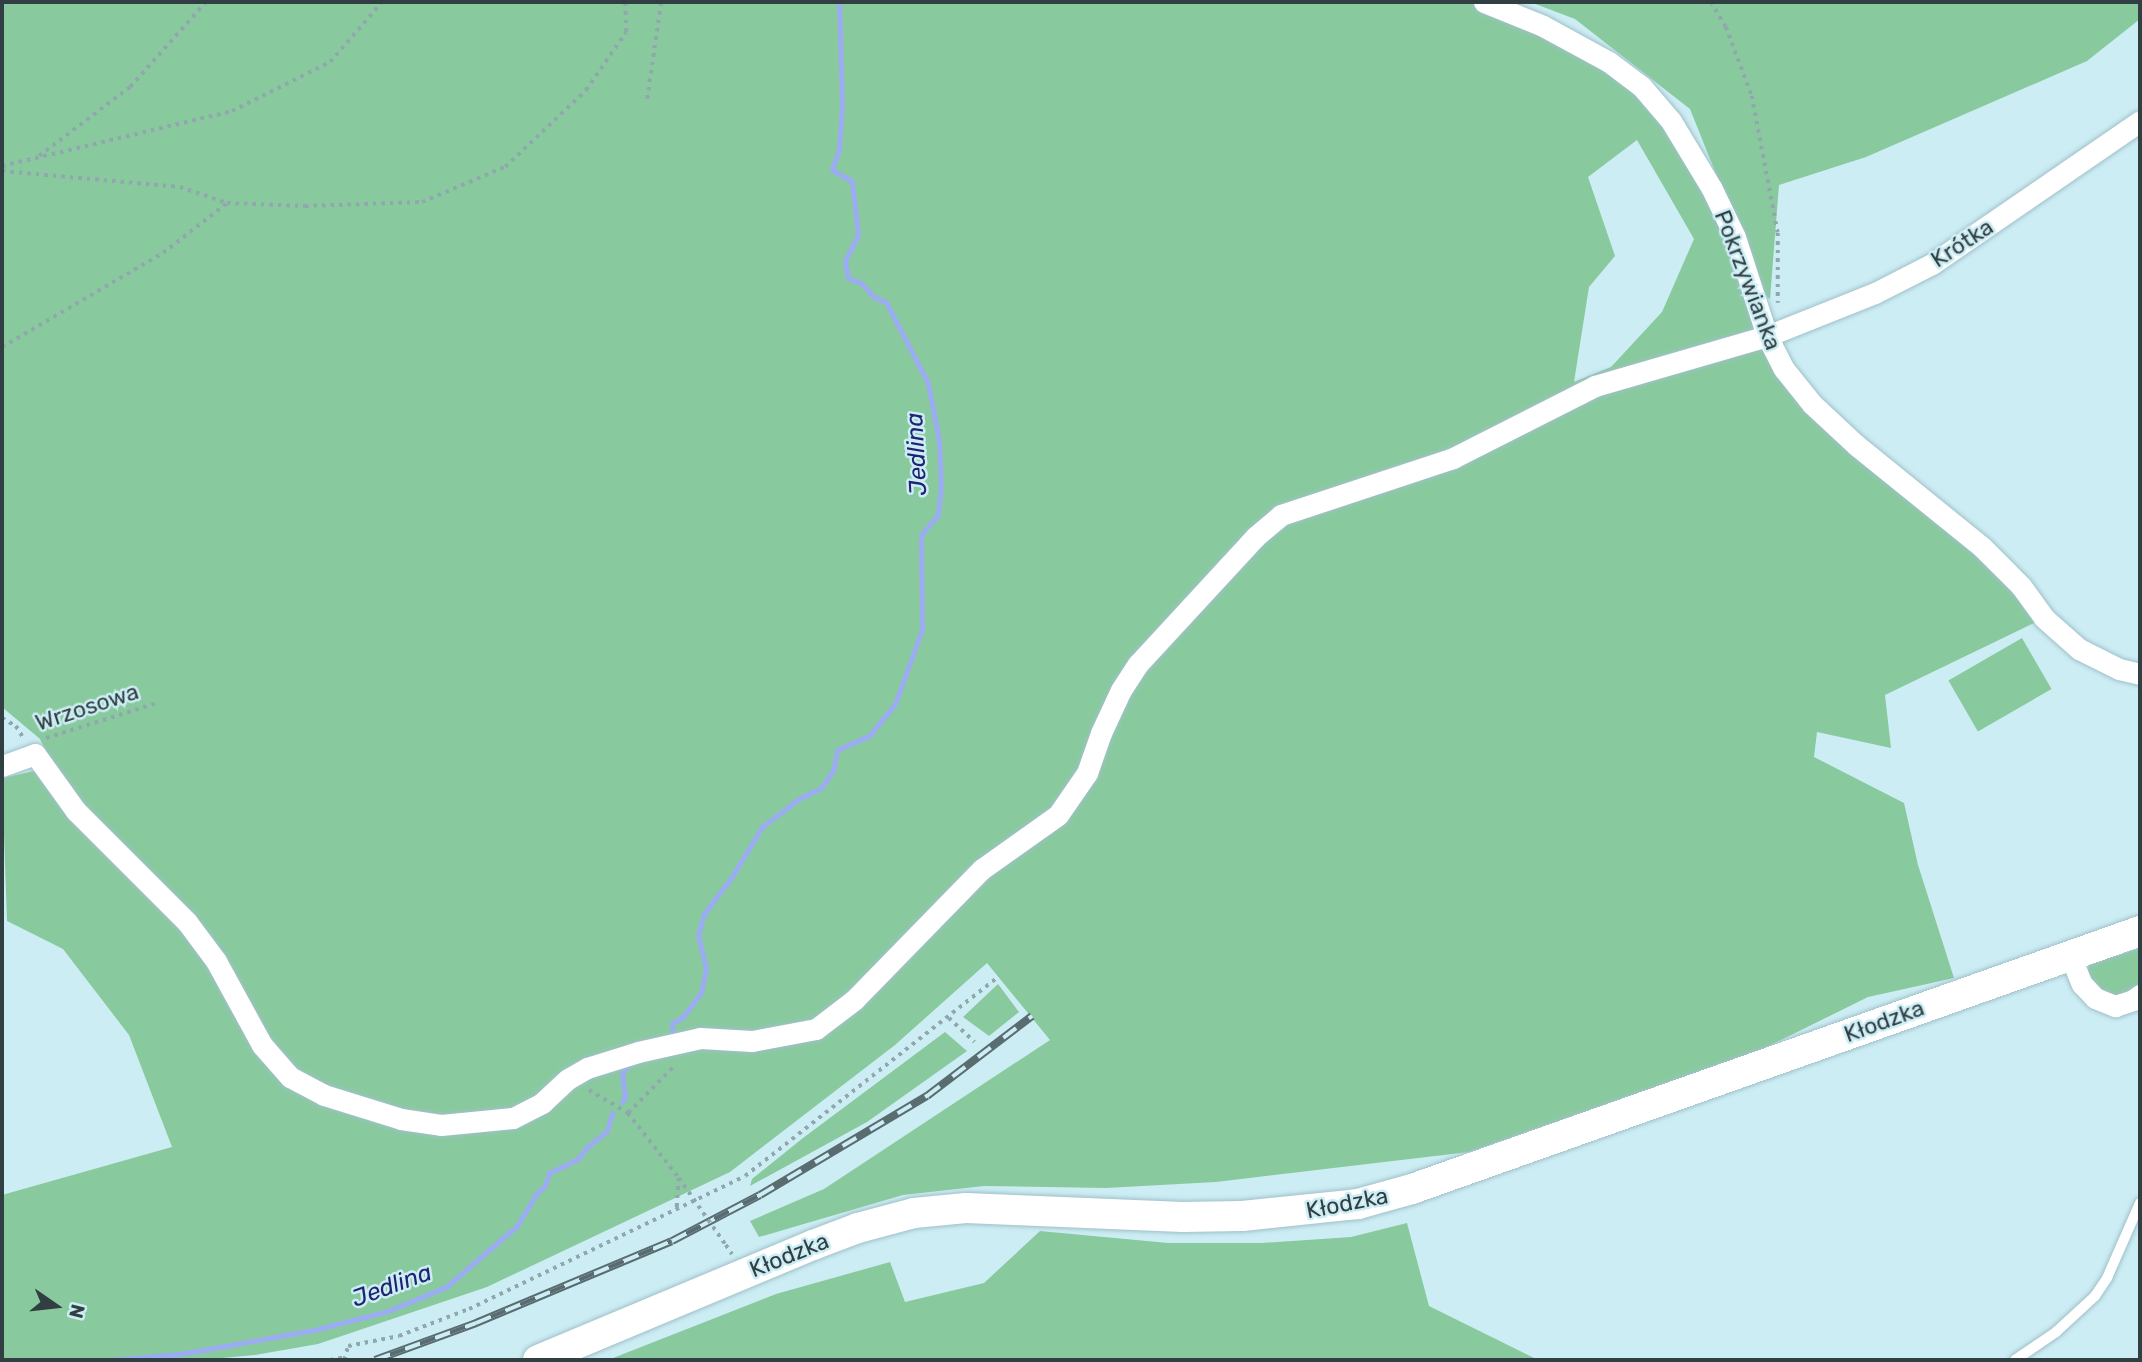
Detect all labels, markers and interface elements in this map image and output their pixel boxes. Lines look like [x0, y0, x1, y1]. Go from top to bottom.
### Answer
street label: Pokrzywianka [1709, 206, 1787, 354]
street label: Krótka [1926, 213, 1998, 273]
water label: Jedlina [900, 412, 934, 496]
street label: Wrzosowa [32, 677, 142, 737]
street label: Kłodzka [1840, 994, 1928, 1048]
street label: Kłodzka [1304, 1182, 1390, 1224]
street label: Kłodzka [745, 1227, 833, 1283]
water label: Jedlina [348, 1258, 436, 1314]
north arrow [21, 1271, 91, 1341]
text: N [64, 1302, 90, 1321]

